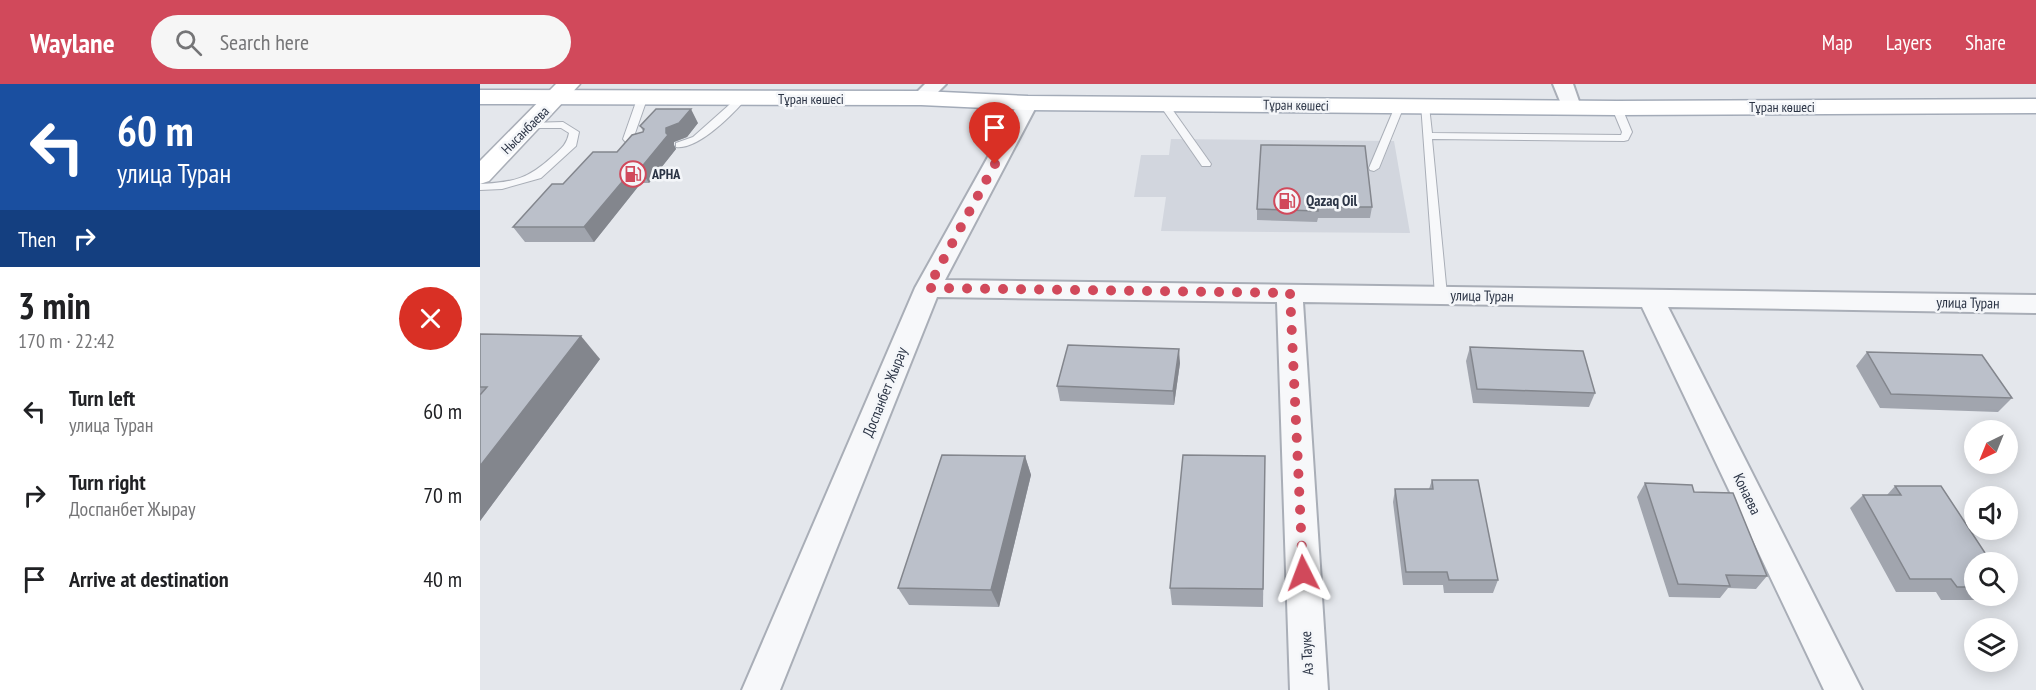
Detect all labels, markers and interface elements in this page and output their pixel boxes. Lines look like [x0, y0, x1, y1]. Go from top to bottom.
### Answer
search box [151, 15, 571, 69]
text: Waylane [30, 24, 115, 61]
icon: search [172, 26, 205, 59]
text: Search here [220, 28, 309, 56]
text: Map [1822, 29, 1853, 56]
text: Layers [1886, 29, 1932, 56]
text: Share [1965, 29, 2006, 56]
street label: Тұран көшесі [778, 90, 844, 108]
street label: Тұран көшесі [1263, 95, 1329, 115]
street label: Тұран көшесі [1749, 98, 1815, 116]
street label: Нысанбаева [497, 102, 553, 158]
pin [969, 102, 1020, 164]
text: 60 m [117, 103, 194, 158]
icon: left [18, 108, 96, 186]
icon: arrive [978, 111, 1011, 144]
text: улица Туран [117, 156, 231, 190]
fuel station icon: АРНА [618, 159, 648, 189]
place label: АРНА [651, 165, 681, 183]
fuel station icon: Qazaq Oil [1272, 186, 1302, 216]
place label: Qazaq Oil [1306, 191, 1358, 210]
icon: right [68, 222, 101, 255]
text: Then [18, 225, 56, 253]
text: 3 min [18, 282, 91, 329]
street label: улица Туран [1450, 285, 1514, 306]
button: close [399, 287, 462, 350]
street label: улица Туран [1936, 292, 2000, 313]
text: 170 m · 22:42 [18, 328, 115, 354]
street label: Доспанбет Жырау [858, 344, 911, 439]
text: Turn left [69, 384, 135, 412]
icon: left [18, 395, 51, 428]
text: 60 m [423, 397, 462, 425]
text: улица Туран [69, 412, 154, 438]
north arrow [1964, 420, 2018, 474]
map controls [1964, 420, 2018, 672]
text: Turn right [69, 468, 146, 496]
street label: Конаева [1729, 470, 1766, 518]
icon: right [18, 479, 51, 512]
text: 70 m [423, 481, 462, 509]
button: sound [1964, 486, 2018, 540]
text: Доспанбет Жырау [69, 496, 196, 522]
position arrow [1271, 541, 1335, 605]
button: search [1964, 552, 2018, 606]
icon: arrive [18, 563, 51, 596]
text: Arrive at destination [69, 565, 229, 593]
text: 40 m [423, 565, 462, 593]
button: layers [1964, 618, 2018, 672]
street label: Аз Тауке [1296, 631, 1317, 676]

